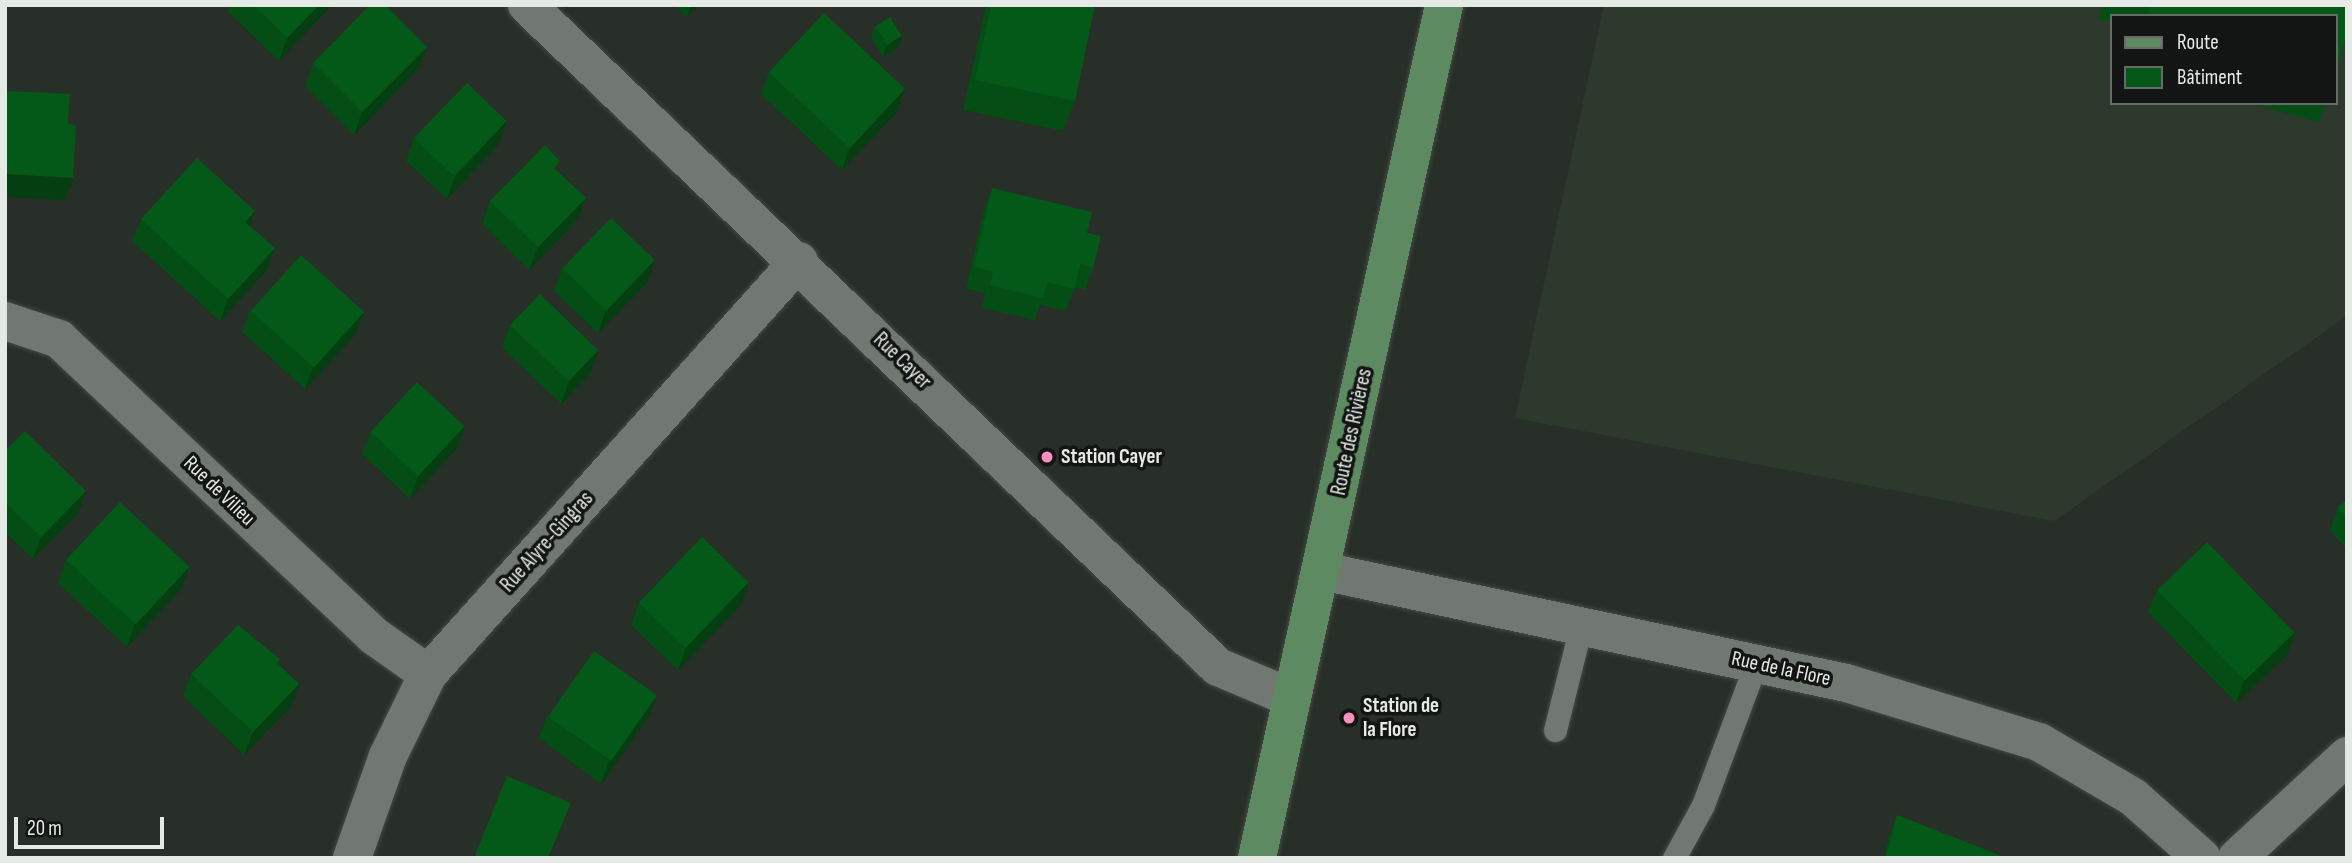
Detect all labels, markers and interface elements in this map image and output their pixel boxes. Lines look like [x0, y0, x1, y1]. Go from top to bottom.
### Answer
legend [2110, 14, 2338, 105]
text: Route [2177, 30, 2219, 55]
text: Bâtiment [2177, 65, 2242, 90]
street label: Rue Cayer [868, 327, 936, 395]
street label: Route des Rivières [1326, 366, 1378, 498]
place label: Station Cayer [1061, 444, 1162, 470]
marker: Station Cayer [1039, 449, 1055, 465]
street label: Rue de Vilieu [178, 451, 260, 531]
street label: Rue Alyre-Gingras [495, 487, 599, 597]
street label: Rue de la Flore [1729, 646, 1833, 692]
place label: Station de la Flore [1363, 693, 1439, 743]
marker: Station de la Flore [1341, 710, 1357, 726]
scale bar [18, 804, 168, 848]
text: 20 m [27, 816, 62, 841]

